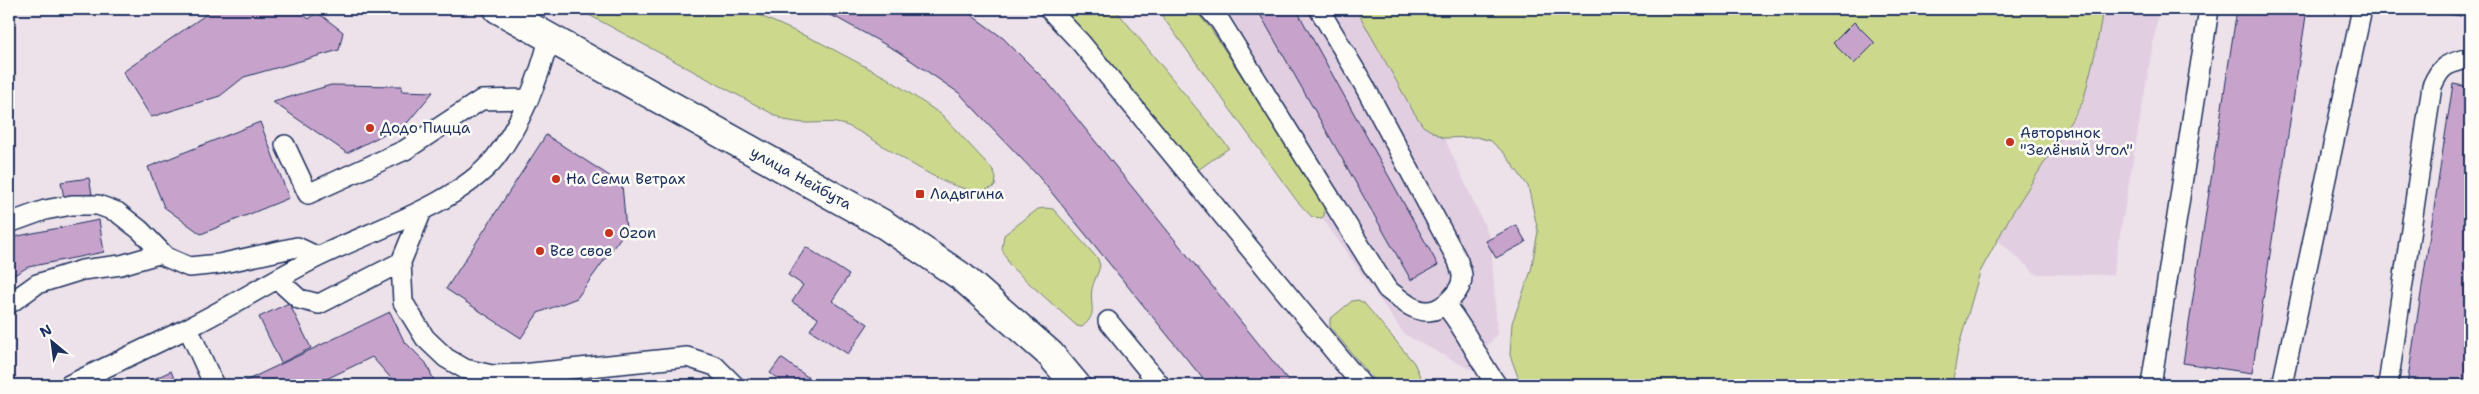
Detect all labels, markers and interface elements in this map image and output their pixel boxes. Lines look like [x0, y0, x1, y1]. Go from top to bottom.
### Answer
place label: Додо Пицца [380, 118, 471, 138]
marker: Додо Пицца [364, 122, 376, 134]
place label: Авторынок "Зелёный Угол" [2020, 123, 2133, 160]
marker: Авторынок "Зелёный Угол" [2004, 136, 2016, 148]
street label: улица Нейбута [747, 142, 856, 214]
place label: На Семи Ветрах [566, 169, 685, 189]
marker: На Семи Ветрах [550, 173, 562, 185]
place label: Ладыгина [930, 184, 1005, 204]
marker: Ладыгина [914, 188, 926, 200]
place label: Ozon [619, 223, 656, 243]
marker: Ozon [603, 227, 615, 239]
place label: Все свое [550, 241, 613, 261]
marker: Все свое [534, 245, 546, 257]
north arrow [28, 316, 78, 366]
text: N [36, 320, 55, 341]

